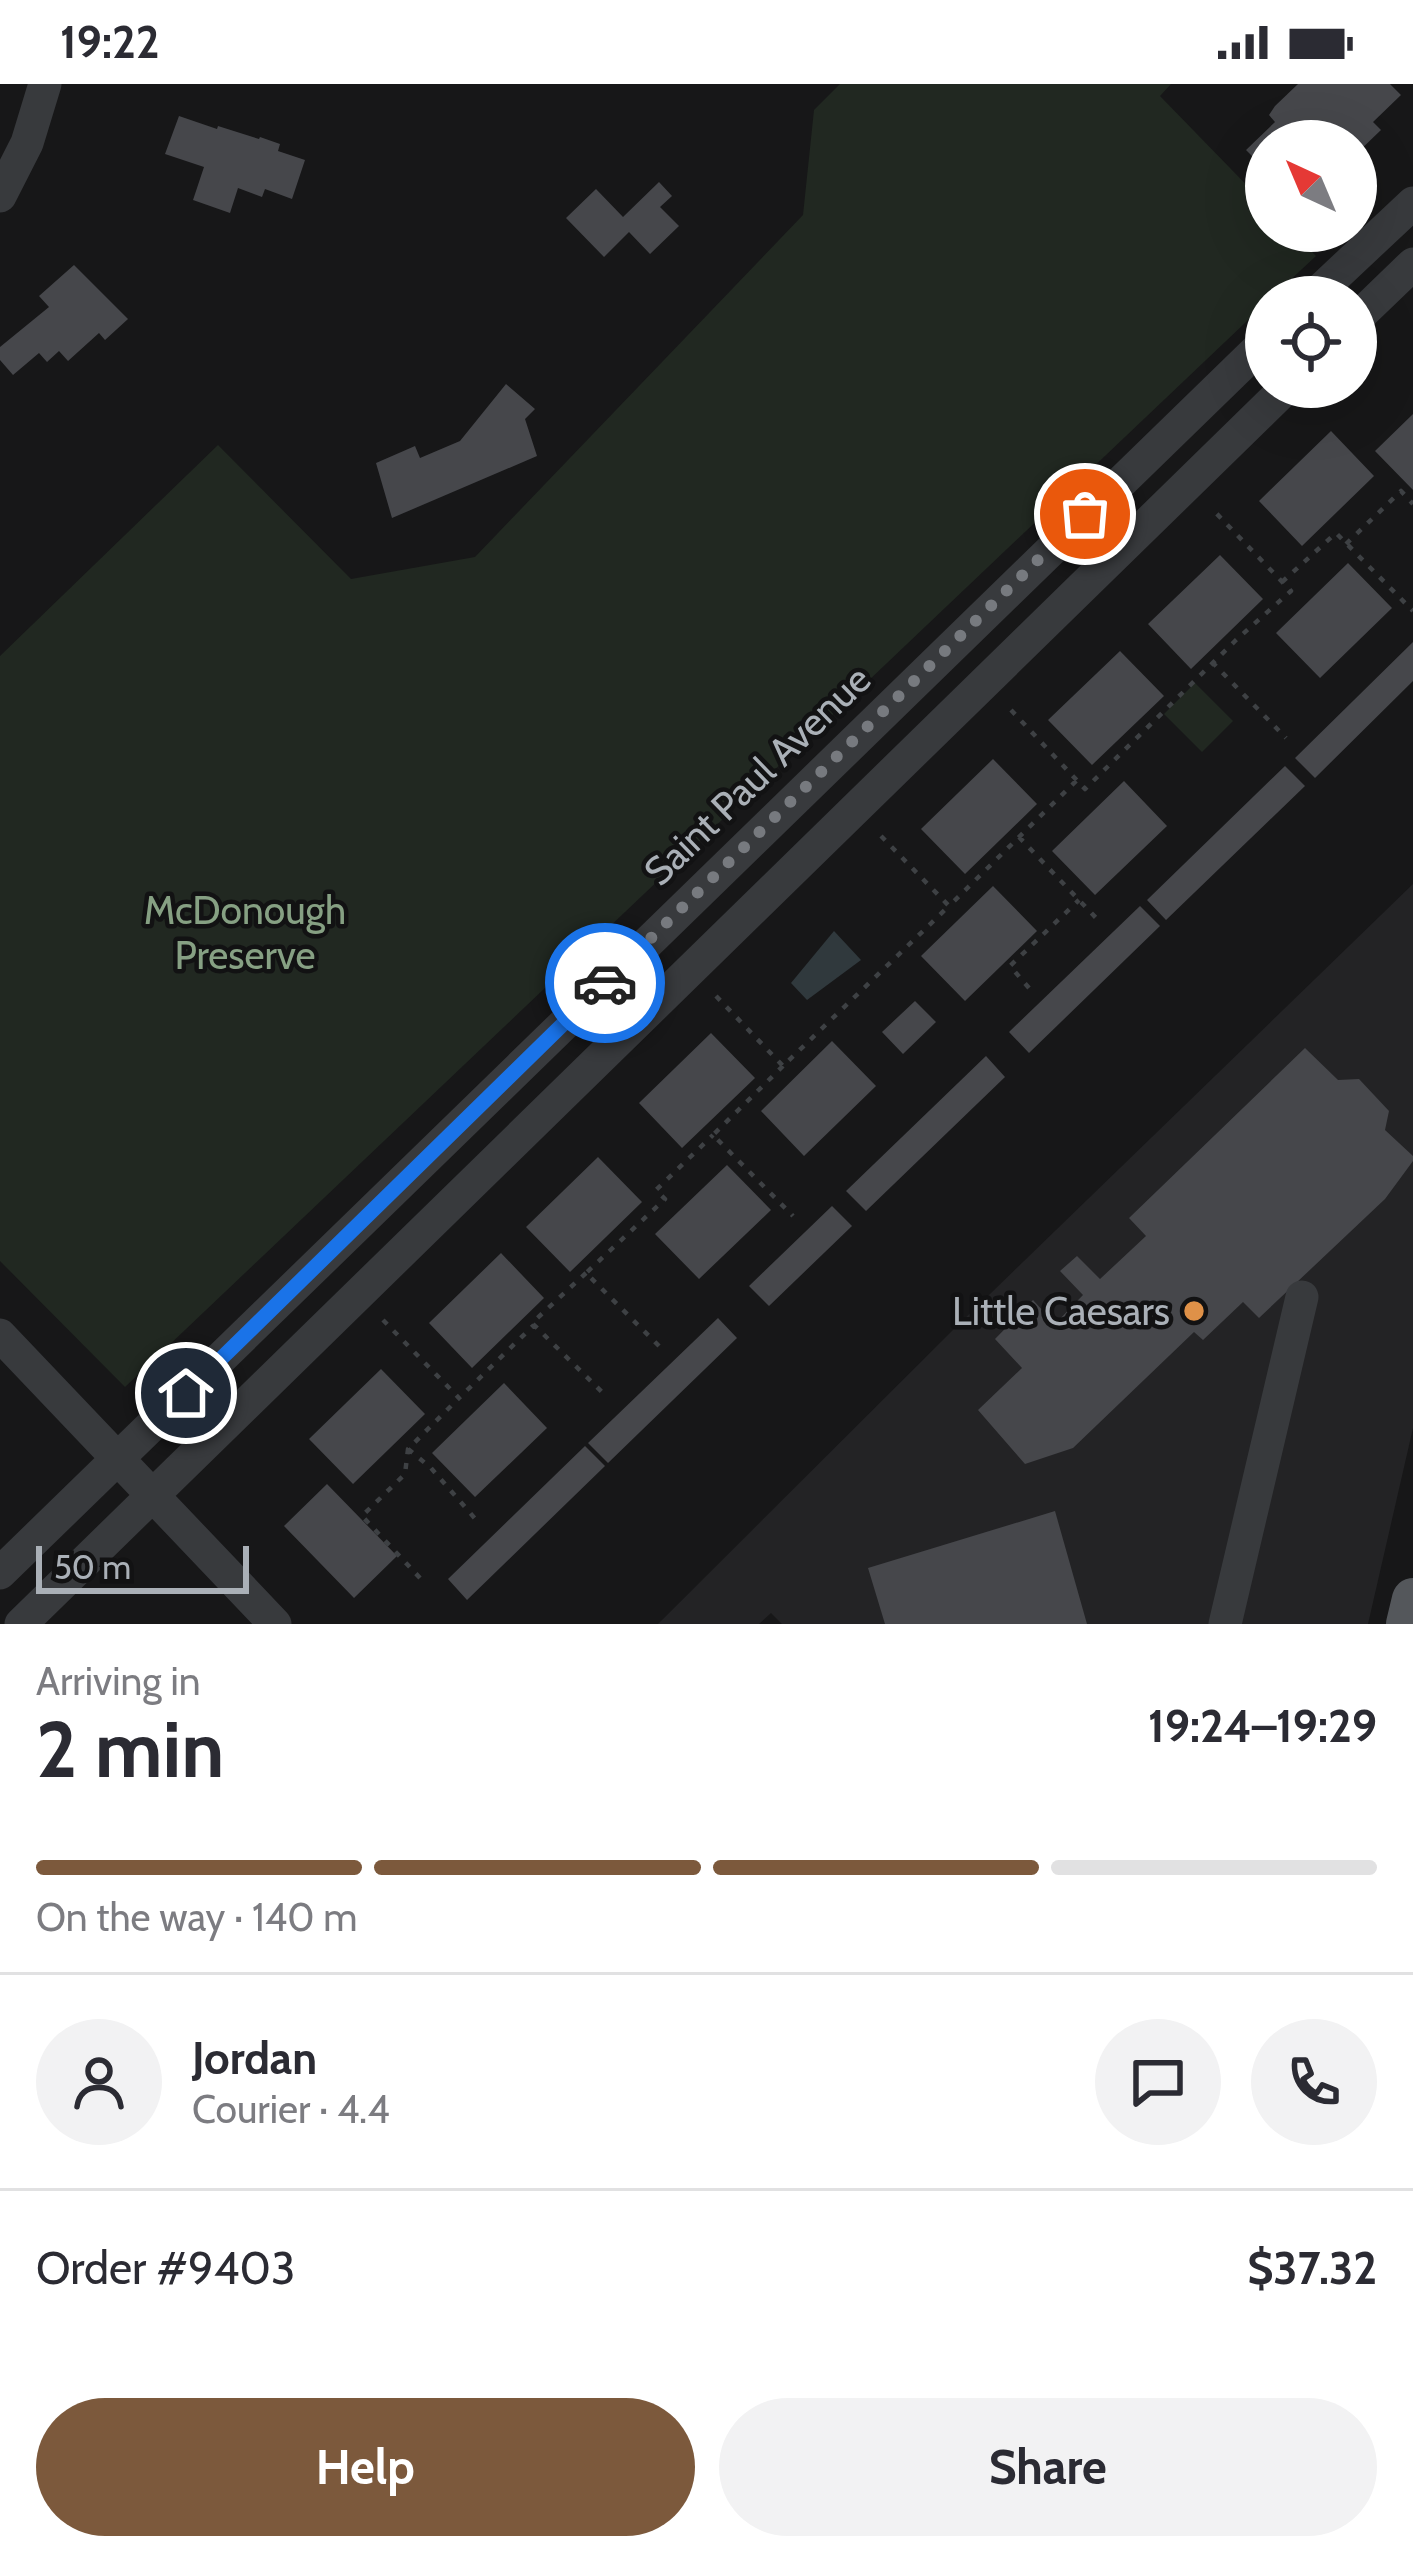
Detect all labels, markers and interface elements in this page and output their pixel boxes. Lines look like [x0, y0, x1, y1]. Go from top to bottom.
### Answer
text: 19:22 [60, 15, 160, 69]
north arrow [1245, 120, 1377, 252]
map controls [1245, 120, 1377, 408]
button: locate [1245, 276, 1377, 408]
pin [1034, 463, 1136, 565]
icon: bag [1052, 481, 1118, 547]
street label: Saint Paul Avenue [634, 655, 880, 895]
park label: McDonough Preserve [144, 886, 346, 979]
courier [545, 923, 665, 1043]
icon: car [572, 950, 638, 1016]
place label: Little Caesars [952, 1287, 1170, 1335]
marker: Little Caesars [1181, 1298, 1207, 1324]
pin [135, 1342, 237, 1444]
icon: home [153, 1360, 219, 1426]
scale bar [36, 1540, 249, 1593]
text: 50 m [54, 1547, 131, 1587]
text: Arriving in [36, 1657, 200, 1705]
text: 19:24–19:29 [1148, 1699, 1377, 1753]
text: 2 min [36, 1702, 224, 1797]
text: On the way · 140 m [36, 1893, 357, 1941]
button: person [36, 2019, 162, 2145]
button: chat [1095, 2019, 1221, 2145]
button: phone [1251, 2019, 1377, 2145]
text: Jordan [192, 2031, 317, 2085]
text: Courier · 4.4 [192, 2085, 390, 2133]
text: Order #9403 [36, 2241, 295, 2295]
text: $37.32 [1247, 2241, 1377, 2295]
button: Help [36, 2398, 695, 2536]
button: Share [719, 2398, 1377, 2536]

